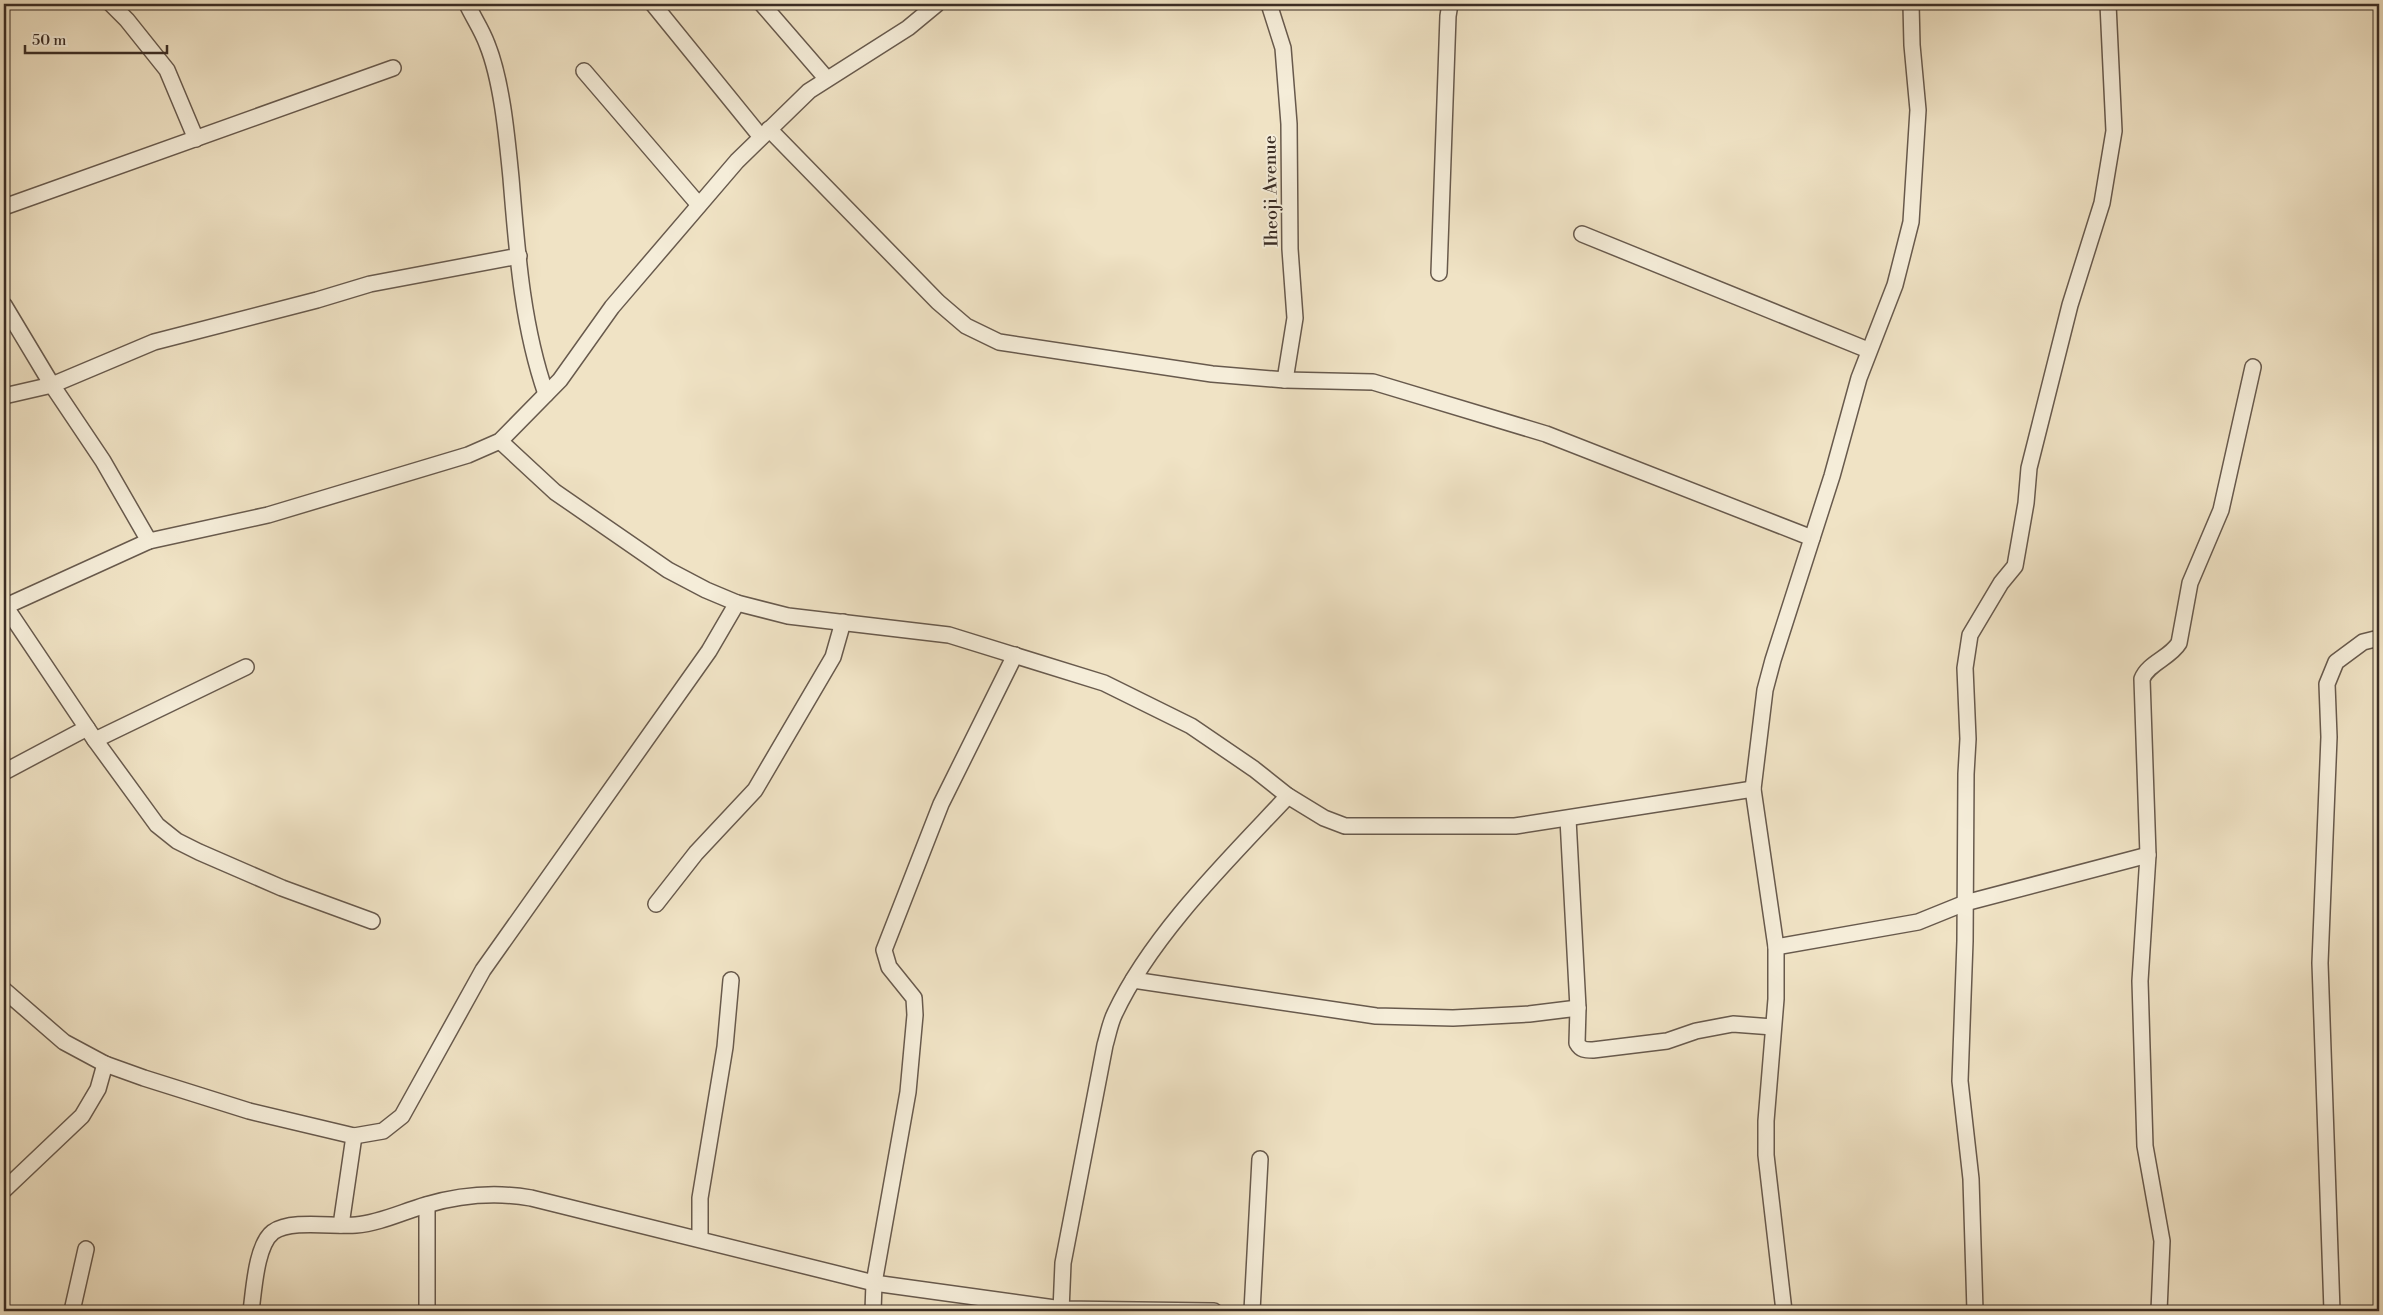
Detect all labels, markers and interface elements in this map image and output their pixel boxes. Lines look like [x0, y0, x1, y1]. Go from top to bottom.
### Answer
scale bar [25, 22, 168, 54]
text: 50 m [32, 31, 66, 50]
street label: Iheoji Avenue [1259, 135, 1283, 247]

